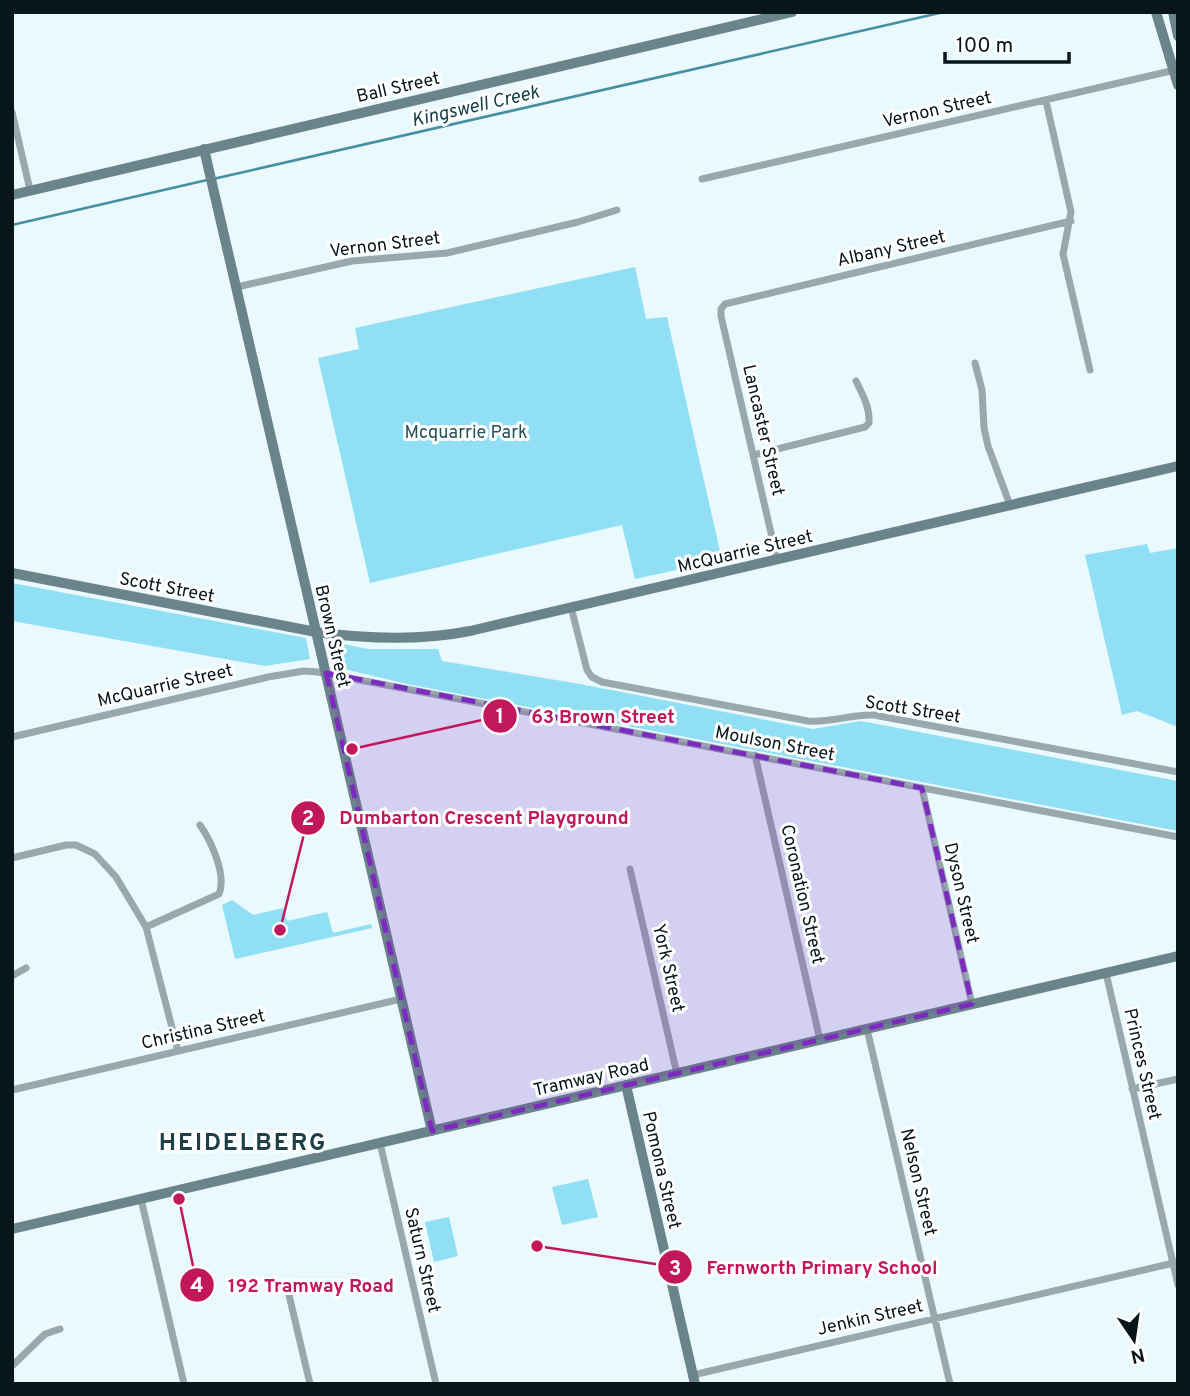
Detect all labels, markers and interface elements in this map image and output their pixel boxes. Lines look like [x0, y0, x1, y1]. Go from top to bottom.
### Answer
scale bar [945, 21, 1069, 65]
text: 100 m [956, 33, 1013, 60]
street label: Ball Street [355, 68, 442, 109]
water label: Kingswell Creek [409, 81, 542, 133]
street label: Vernon Street [881, 87, 994, 134]
street label: Albany Street [835, 226, 948, 273]
street label: Vernon Street [329, 227, 442, 264]
street label: Lancaster Street [736, 362, 789, 498]
park label: Mcquarrie Park [404, 422, 528, 445]
street label: McQuarrie Street [675, 526, 815, 579]
street label: Scott Street [117, 568, 216, 609]
street label: Brown Street [309, 583, 355, 690]
street label: McQuarrie Street [95, 660, 235, 713]
street label: Scott Street [863, 692, 962, 729]
callout: 63 Brown Street [483, 696, 689, 736]
text: 1 [496, 704, 504, 731]
text: 63 Brown Street [531, 706, 675, 730]
street label: Moulson Street [713, 722, 837, 767]
callout: Dumbarton Crescent Playground [291, 798, 643, 838]
text: 2 [302, 806, 314, 833]
text: Dumbarton Crescent Playground [339, 807, 629, 831]
street label: Coronation Street [774, 822, 829, 966]
street label: Dyson Street [938, 840, 983, 946]
street label: York Street [646, 922, 689, 1015]
street label: Christina Street [139, 1005, 267, 1056]
street label: Princes Street [1117, 1006, 1166, 1123]
street label: Tramway Road [531, 1054, 651, 1103]
street label: Pomona Street [636, 1109, 685, 1232]
street label: Nelson Street [894, 1126, 941, 1238]
district label: HEIDELBERG [159, 1129, 327, 1159]
street label: Saturn Street [398, 1205, 445, 1315]
callout: Fernworth Primary School [658, 1247, 952, 1287]
text: 3 [669, 1256, 681, 1283]
text: Fernworth Primary School [706, 1257, 938, 1281]
callout: 192 Tramway Road [180, 1265, 408, 1305]
text: 4 [190, 1273, 204, 1300]
text: 192 Tramway Road [228, 1275, 394, 1299]
street label: Jenkin Street [815, 1295, 925, 1342]
north arrow [1099, 1305, 1169, 1375]
text: N [1128, 1341, 1147, 1368]

